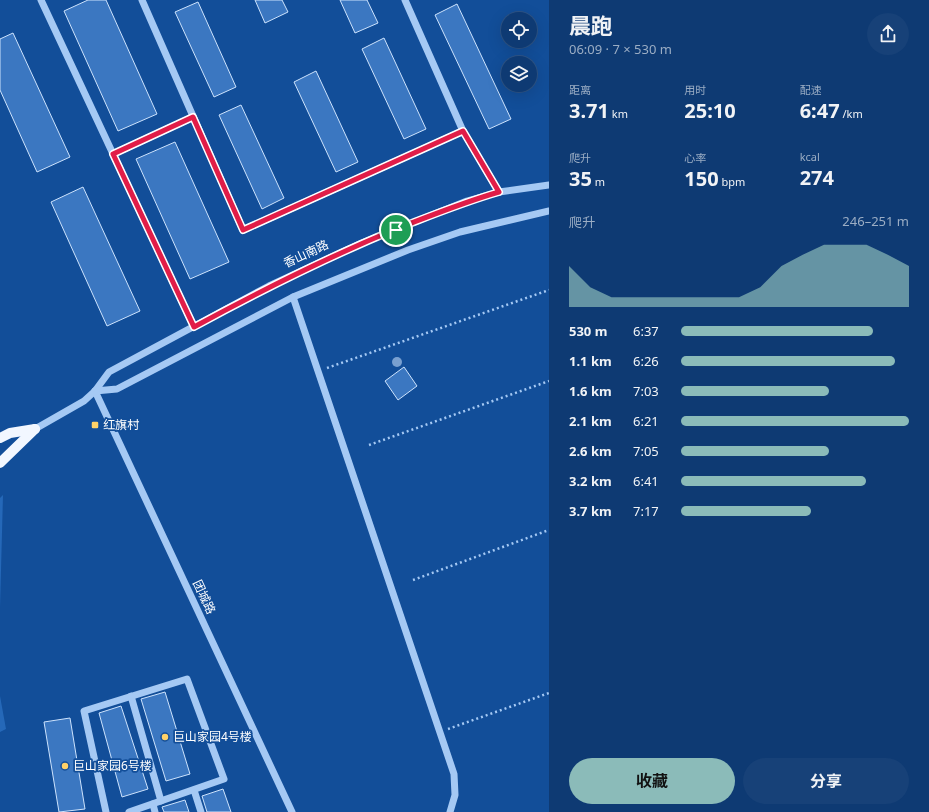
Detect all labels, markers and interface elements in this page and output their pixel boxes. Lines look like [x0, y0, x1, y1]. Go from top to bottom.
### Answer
text: 晨跑 [569, 10, 613, 40]
map controls [501, 12, 537, 92]
button: locate [501, 12, 537, 48]
button: share [867, 13, 909, 55]
text: 06:09 · 7 × 530 m [569, 40, 672, 58]
button: layers [501, 56, 537, 92]
text: 距离 [569, 82, 591, 97]
text: 用时 [684, 82, 706, 97]
text: 配速 [800, 82, 822, 97]
text: 3.71 [569, 97, 609, 124]
text: 25:10 [684, 97, 736, 124]
text: 6:47 [800, 97, 840, 124]
text: km [609, 106, 628, 121]
text: /km [840, 106, 863, 121]
text: kcal [800, 149, 820, 164]
text: 爬升 [569, 150, 591, 165]
text: 心率 [684, 150, 706, 165]
text: 274 [800, 164, 834, 191]
text: 35 [569, 165, 592, 192]
text: 150 [684, 165, 719, 192]
text: m [592, 174, 605, 189]
text: bpm [719, 174, 745, 189]
text: 246–251 m [842, 212, 909, 230]
pin [379, 213, 413, 247]
text: 爬升 [569, 213, 595, 231]
icon: arrive [385, 219, 407, 241]
street label: 香山南路 [280, 236, 331, 271]
text: 530 m [569, 322, 607, 340]
text: 6:37 [633, 322, 659, 340]
text: 1.1 km [569, 352, 612, 370]
text: 6:26 [633, 352, 659, 370]
text: 1.6 km [569, 382, 612, 400]
text: 7:03 [633, 382, 659, 400]
text: 2.1 km [569, 412, 612, 430]
text: 6:21 [633, 412, 659, 430]
place label: 红旗村 [103, 416, 140, 433]
marker: 红旗村 [90, 420, 100, 430]
text: 2.6 km [569, 442, 612, 460]
text: 7:05 [633, 442, 659, 460]
text: 3.2 km [569, 472, 612, 490]
text: 6:41 [633, 472, 659, 490]
text: 3.7 km [569, 502, 612, 520]
text: 7:17 [633, 502, 659, 520]
street label: 团城路 [189, 577, 220, 617]
place label: 巨山家园4号楼 [173, 728, 252, 745]
marker: 巨山家园4号楼 [160, 732, 170, 742]
place label: 巨山家园6号楼 [73, 757, 152, 774]
button: 收藏 [569, 758, 735, 804]
button: 分享 [743, 758, 909, 804]
marker: 巨山家园6号楼 [60, 761, 70, 771]

